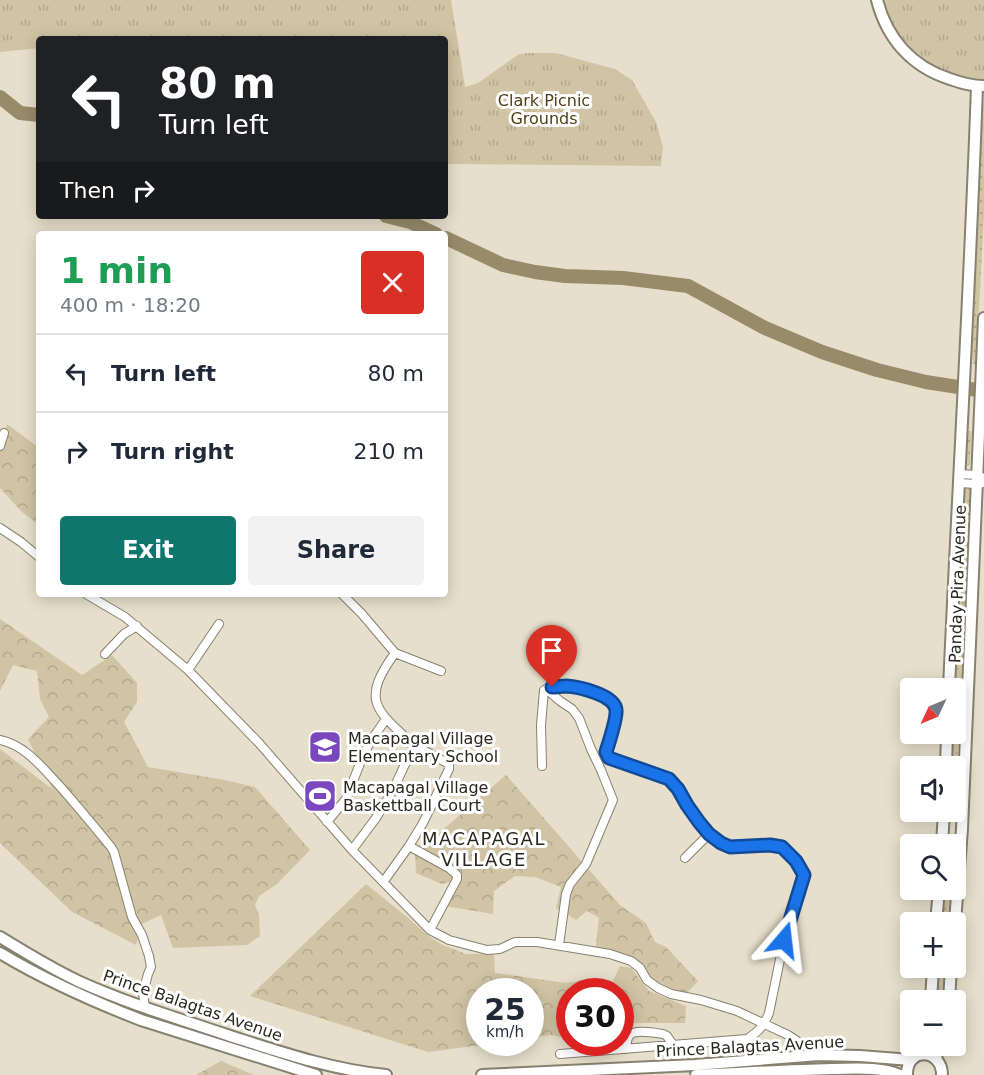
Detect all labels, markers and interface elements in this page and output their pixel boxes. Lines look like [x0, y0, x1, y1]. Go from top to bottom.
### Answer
text: 80 m [159, 59, 276, 108]
icon: left [60, 60, 138, 138]
park label: Clark Picnic Grounds [498, 91, 590, 128]
text: Turn left [159, 109, 269, 140]
icon: right [127, 174, 160, 207]
text: Then [60, 178, 115, 203]
text: 1 min [60, 250, 173, 291]
button: close [361, 251, 424, 314]
text: 400 m · 18:20 [60, 293, 201, 317]
icon: left [60, 357, 93, 390]
text: Turn left [111, 361, 216, 386]
text: 80 m [368, 361, 424, 386]
icon: right [60, 435, 93, 468]
text: Turn right [111, 439, 234, 464]
text: 210 m [354, 439, 424, 464]
street label: Panday Pira Avenue [945, 505, 970, 663]
button: Exit [60, 516, 236, 585]
button: Share [248, 516, 424, 585]
pin [526, 625, 577, 687]
icon: arrive [535, 634, 568, 667]
north arrow [900, 678, 966, 744]
map controls [900, 678, 966, 1056]
school or university icon: Macapagal Village Elementary School [307, 729, 343, 765]
place label: Macapagal Village Elementary School [348, 729, 498, 766]
button: sound [900, 756, 966, 822]
sports icon: Macapagal Village Baskettball Court [302, 778, 338, 814]
place label: Macapagal Village Baskettball Court [343, 778, 488, 815]
district label: MACAPAGAL VILLAGE [422, 828, 546, 870]
button: search [900, 834, 966, 900]
position arrow [752, 908, 816, 972]
button: + [900, 912, 966, 978]
street label: Prince Balagtas Avenue [101, 966, 285, 1045]
speed limit sign: 30 [556, 978, 634, 1056]
button: − [900, 990, 966, 1056]
text: 25 [484, 992, 526, 1027]
text: km/h [486, 1023, 524, 1041]
street label: Prince Balagtas Avenue [655, 1032, 845, 1061]

